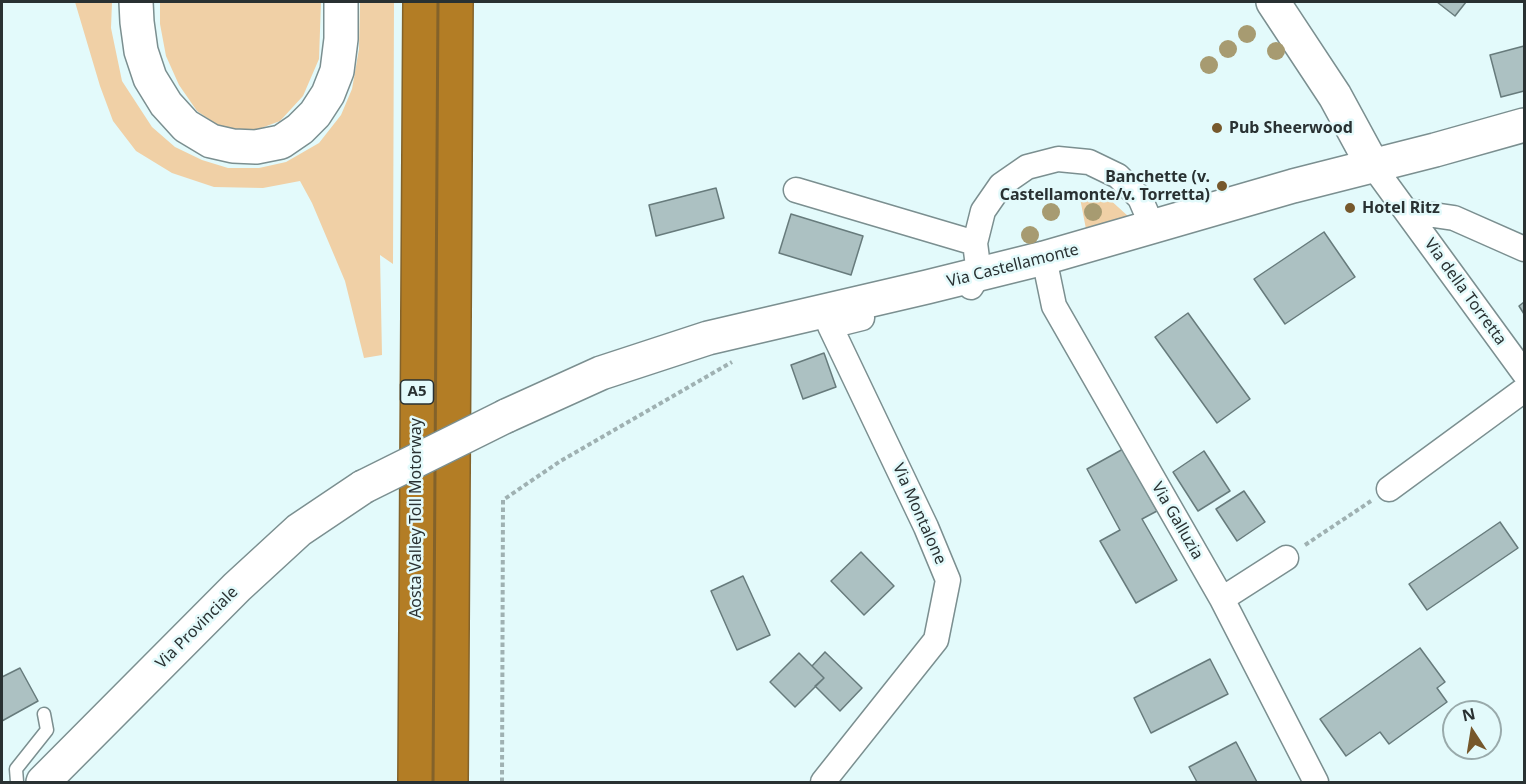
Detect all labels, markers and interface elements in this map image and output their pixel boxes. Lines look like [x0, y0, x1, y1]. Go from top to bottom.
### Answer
place label: Pub Sheerwood [1229, 118, 1353, 138]
marker: Pub Sheerwood [1210, 121, 1224, 135]
place label: Banchette (v. Castellamonte/v. Torretta) [1000, 167, 1210, 205]
marker: Banchette (v. Castellamonte/v. Torretta) [1215, 179, 1229, 193]
place label: Hotel Ritz [1362, 198, 1440, 218]
marker: Hotel Ritz [1343, 201, 1357, 215]
street label: Via della Torretta [1420, 235, 1510, 349]
street label: Via Castellamonte [945, 240, 1081, 292]
road number: A5 [400, 380, 434, 404]
street label: Aosta Valley Toll Motorway [406, 418, 426, 618]
street label: Via Montalone [888, 461, 950, 567]
street label: Via Galluzia [1147, 479, 1207, 563]
street label: Via Provinciale [152, 583, 242, 673]
north arrow [1442, 700, 1502, 760]
text: N [1460, 702, 1477, 726]

